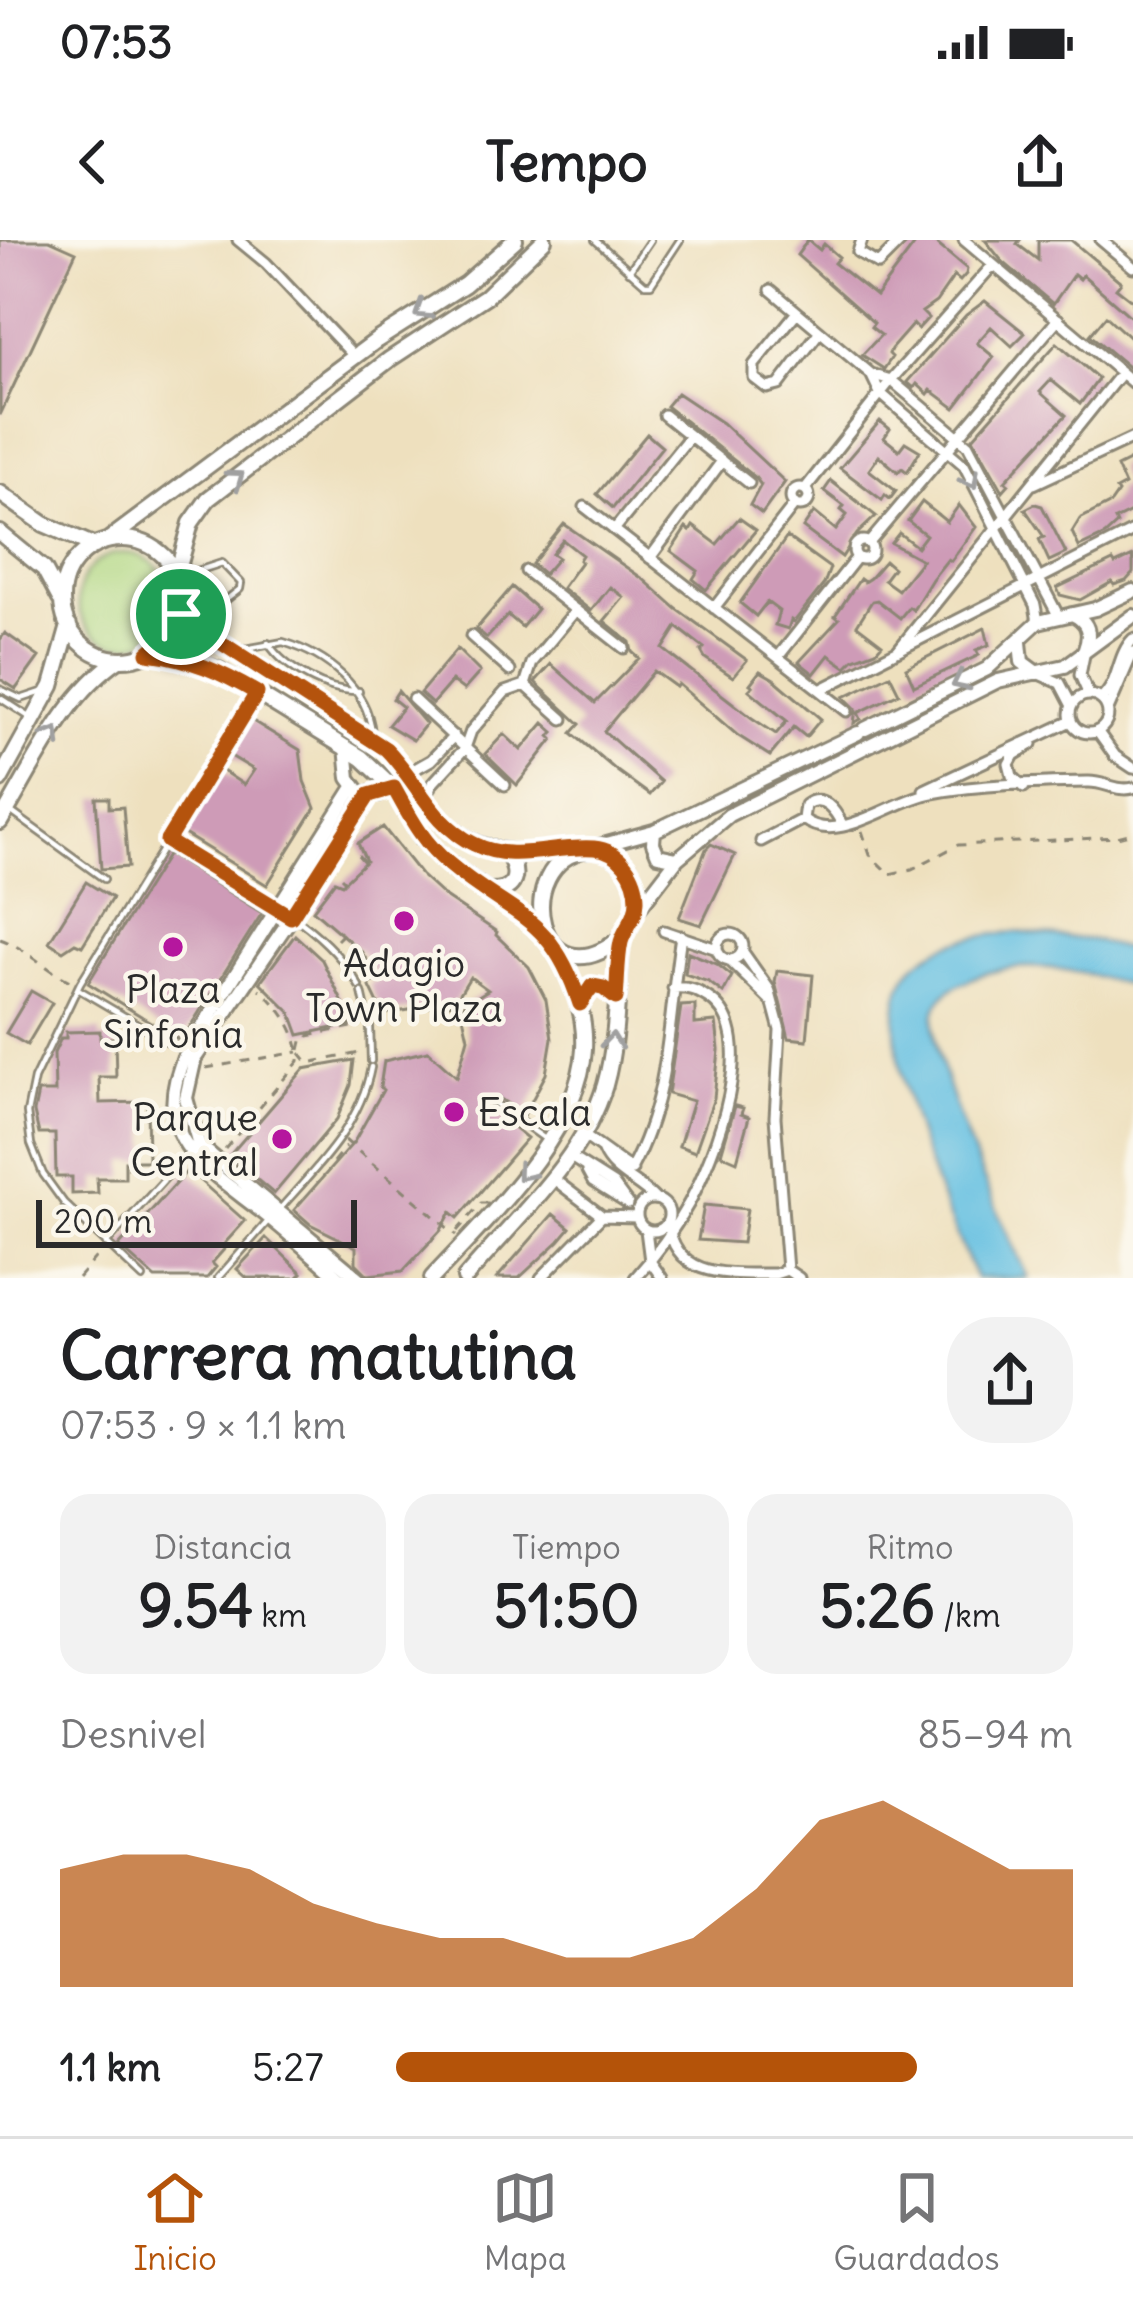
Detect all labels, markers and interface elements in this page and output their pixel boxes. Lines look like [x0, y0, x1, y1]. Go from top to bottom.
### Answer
text: 07:53 [60, 14, 173, 70]
text: Tempo [485, 128, 648, 196]
icon: back [60, 129, 126, 195]
icon: share [1007, 129, 1073, 195]
one-way arrow [414, 297, 436, 319]
one-way arrow [957, 467, 980, 489]
one-way arrow [223, 471, 244, 493]
pin [130, 563, 232, 665]
icon: arrive [148, 581, 214, 647]
one-way arrow [951, 668, 972, 691]
one-way arrow [39, 726, 61, 748]
marker: Adagio Town Plaza [391, 908, 417, 934]
marker: Plaza Sinfonía [160, 934, 186, 960]
place label: Adagio Town Plaza [305, 939, 503, 1033]
place label: Plaza Sinfonía [103, 965, 243, 1059]
one-way arrow [599, 1031, 624, 1050]
place label: Escala [478, 1088, 592, 1137]
place label: Parque Central [130, 1093, 258, 1187]
marker: Escala [441, 1099, 467, 1125]
marker: Parque Central [269, 1126, 295, 1152]
one-way arrow [517, 1159, 538, 1181]
scale bar [36, 1194, 357, 1247]
text: 200 m [54, 1200, 152, 1242]
text: Carrera matutina [60, 1314, 577, 1397]
button: share [947, 1317, 1073, 1443]
text: 07:53 · 9 × 1.1 km [60, 1401, 346, 1450]
text: Distancia [154, 1526, 292, 1568]
text: Tiempo [512, 1526, 621, 1568]
text: Ritmo [867, 1526, 954, 1568]
text: 9.54 [139, 1568, 253, 1643]
text: 51:50 [494, 1568, 639, 1643]
text: 5:26 [820, 1568, 935, 1643]
text: km [253, 1594, 307, 1636]
text: /km [935, 1594, 1001, 1636]
text: Desnivel [60, 1710, 206, 1759]
text: 85–94 m [918, 1710, 1073, 1759]
text: 1.1 km [60, 2043, 161, 2092]
text: 5:27 [252, 2043, 324, 2092]
tab: Inicio [133, 2165, 217, 2279]
tab: Mapa [484, 2165, 567, 2279]
tab: Guardados [834, 2165, 1000, 2279]

